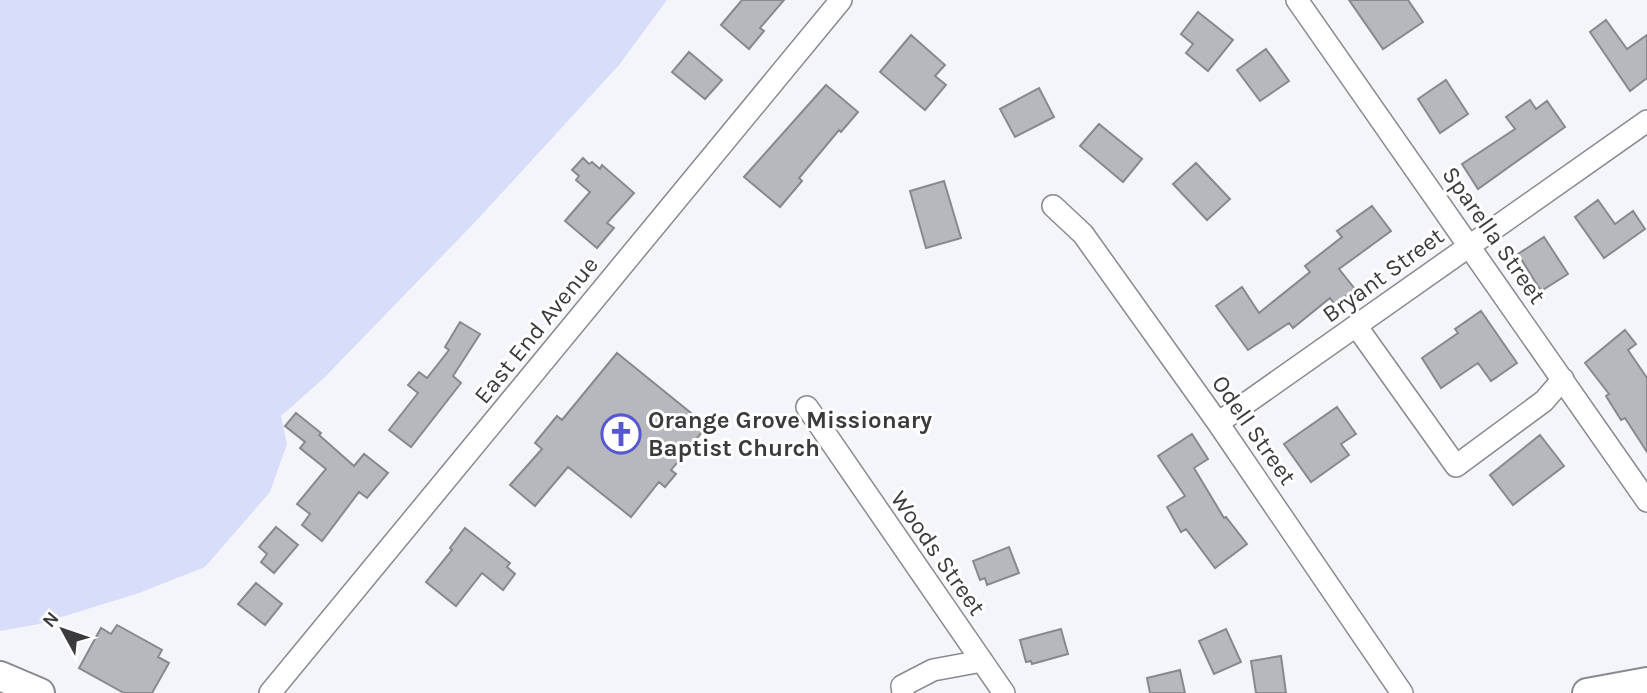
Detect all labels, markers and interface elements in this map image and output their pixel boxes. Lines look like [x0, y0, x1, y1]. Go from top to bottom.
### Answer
street label: Sparella Street [1436, 161, 1552, 309]
street label: Bryant Street [1317, 222, 1449, 328]
street label: East End Avenue [468, 251, 604, 409]
street label: Odell Street [1206, 370, 1302, 490]
place label: Orange Grove Missionary Baptist Church [648, 406, 932, 462]
church icon: Orange Grove Missionary Baptist Church [600, 413, 642, 455]
street label: Woods Street [885, 485, 991, 621]
north arrow [28, 595, 98, 665]
text: N [38, 607, 64, 632]

